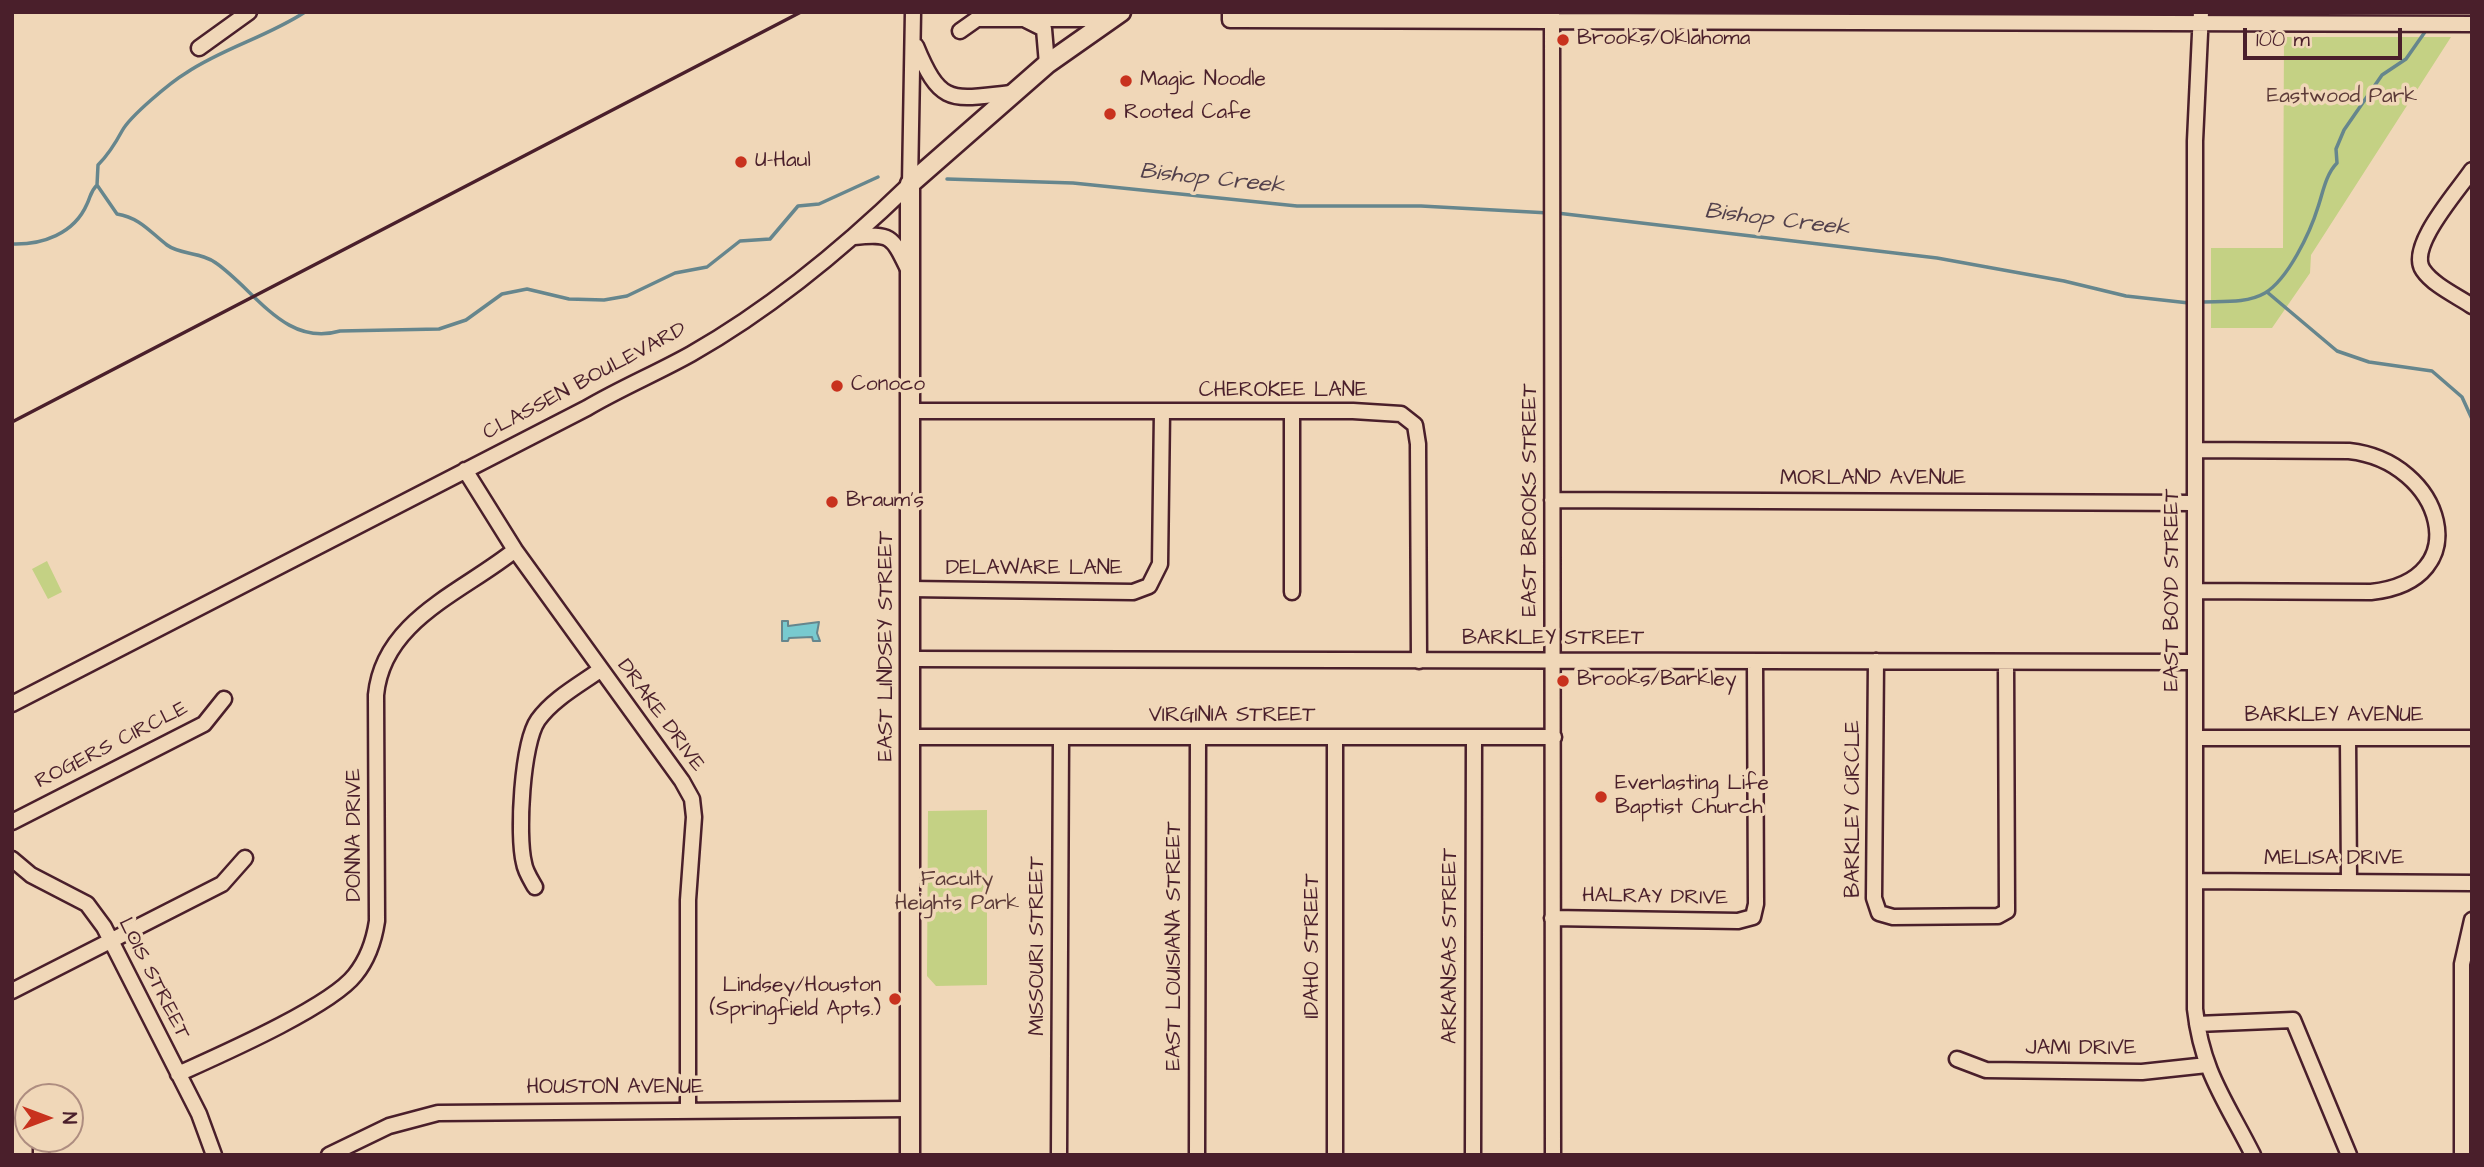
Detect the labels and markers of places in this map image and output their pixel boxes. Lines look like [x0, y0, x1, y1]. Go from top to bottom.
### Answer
place label: Brooks/Oklahoma [1577, 27, 1750, 53]
marker: Brooks/Oklahoma [1555, 32, 1571, 48]
place label: Magic Noodle [1140, 68, 1266, 94]
marker: Magic Noodle [1118, 73, 1134, 89]
place label: Rooted Cafe [1124, 101, 1251, 127]
marker: Rooted Cafe [1102, 106, 1118, 122]
place label: U-Haul [755, 149, 811, 175]
marker: U-Haul [733, 154, 749, 170]
place label: Conoco [851, 373, 925, 399]
marker: Conoco [829, 378, 845, 394]
place label: Braum's [846, 489, 924, 515]
marker: Braum's [824, 494, 840, 510]
place label: Brooks/Barkley [1577, 668, 1736, 694]
marker: Brooks/Barkley [1555, 673, 1571, 689]
place label: Everlasting Life Baptist Church [1615, 772, 1769, 822]
marker: Everlasting Life Baptist Church [1593, 789, 1609, 805]
place label: Lindsey/Houston (Springfield Apts.) [709, 974, 881, 1024]
marker: Lindsey/Houston (Springfield Apts.) [887, 991, 903, 1007]

